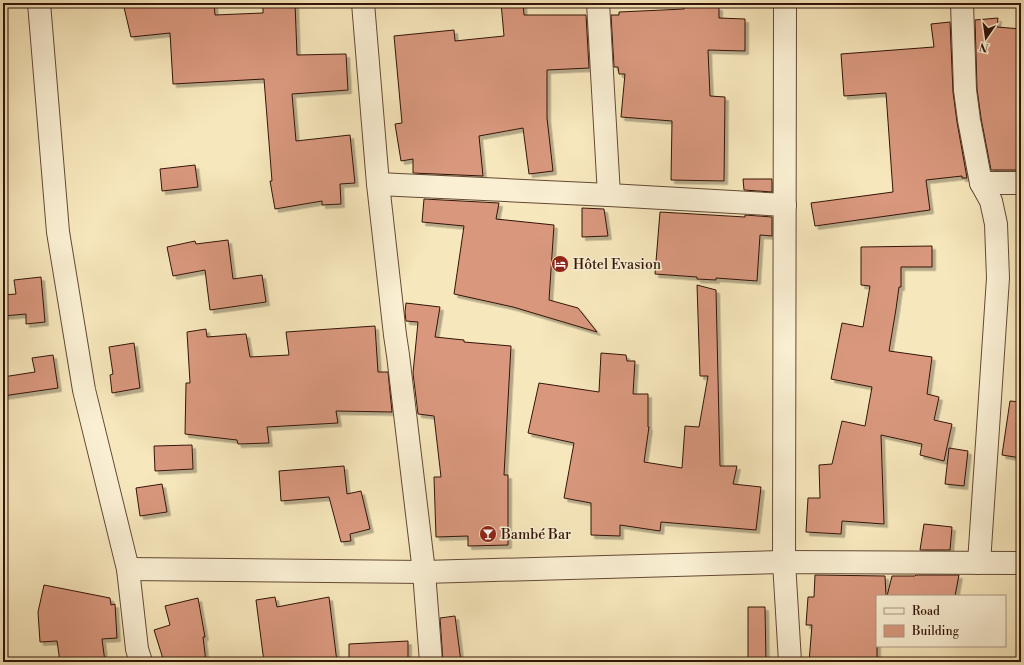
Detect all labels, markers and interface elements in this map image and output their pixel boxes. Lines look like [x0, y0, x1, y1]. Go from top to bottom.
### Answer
north arrow [966, 18, 1006, 58]
text: N [978, 39, 990, 55]
hotel icon: Hôtel Evasion [550, 254, 570, 274]
place label: Hôtel Evasion [573, 256, 662, 274]
bar icon: Bambé Bar [478, 524, 498, 544]
place label: Bambé Bar [500, 526, 571, 544]
legend [876, 595, 1006, 647]
text: Road [912, 604, 940, 619]
text: Building [911, 624, 960, 639]

